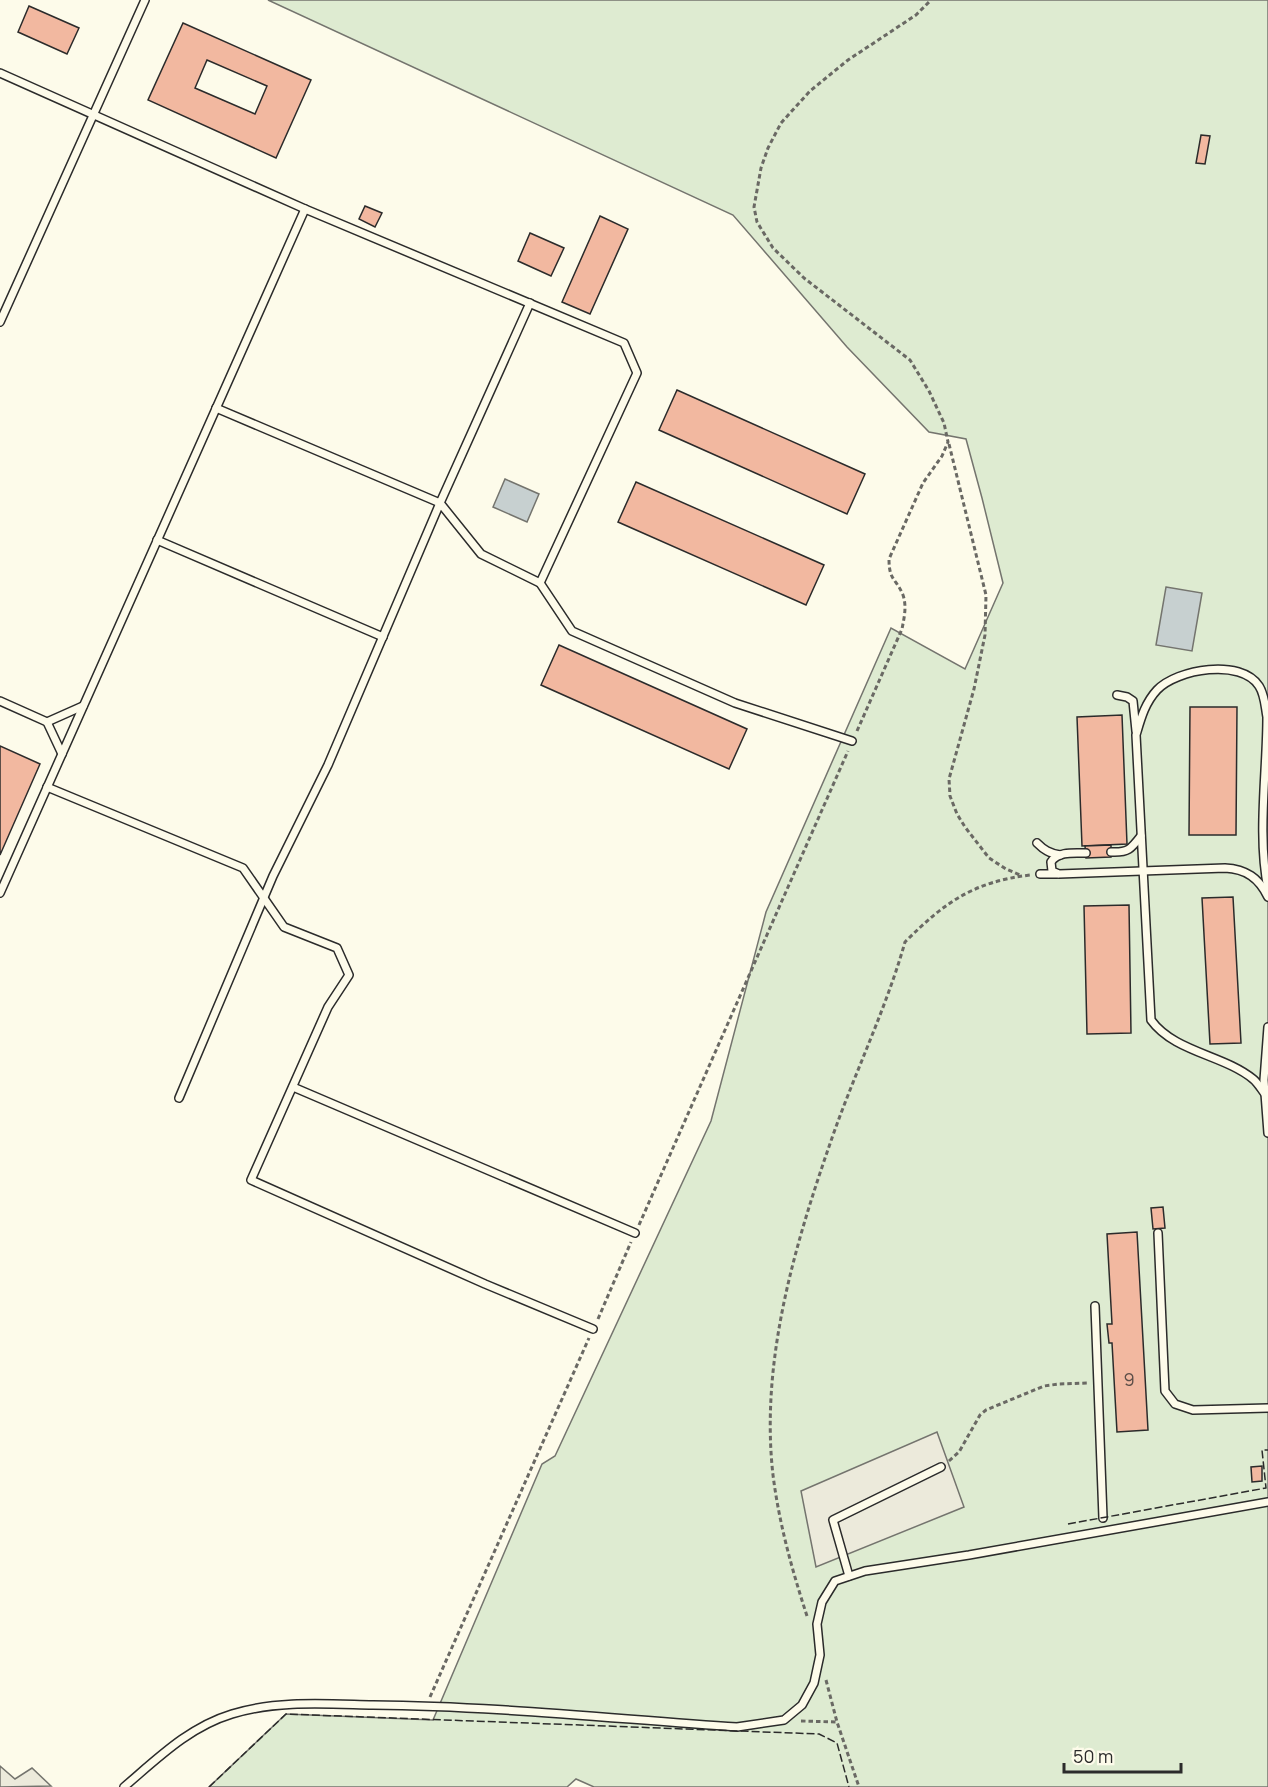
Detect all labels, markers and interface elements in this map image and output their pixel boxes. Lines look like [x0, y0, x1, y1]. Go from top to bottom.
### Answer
house number: 9 [1123, 1367, 1135, 1391]
scale bar [1064, 1736, 1181, 1774]
text: 50 m [1073, 1744, 1113, 1768]

